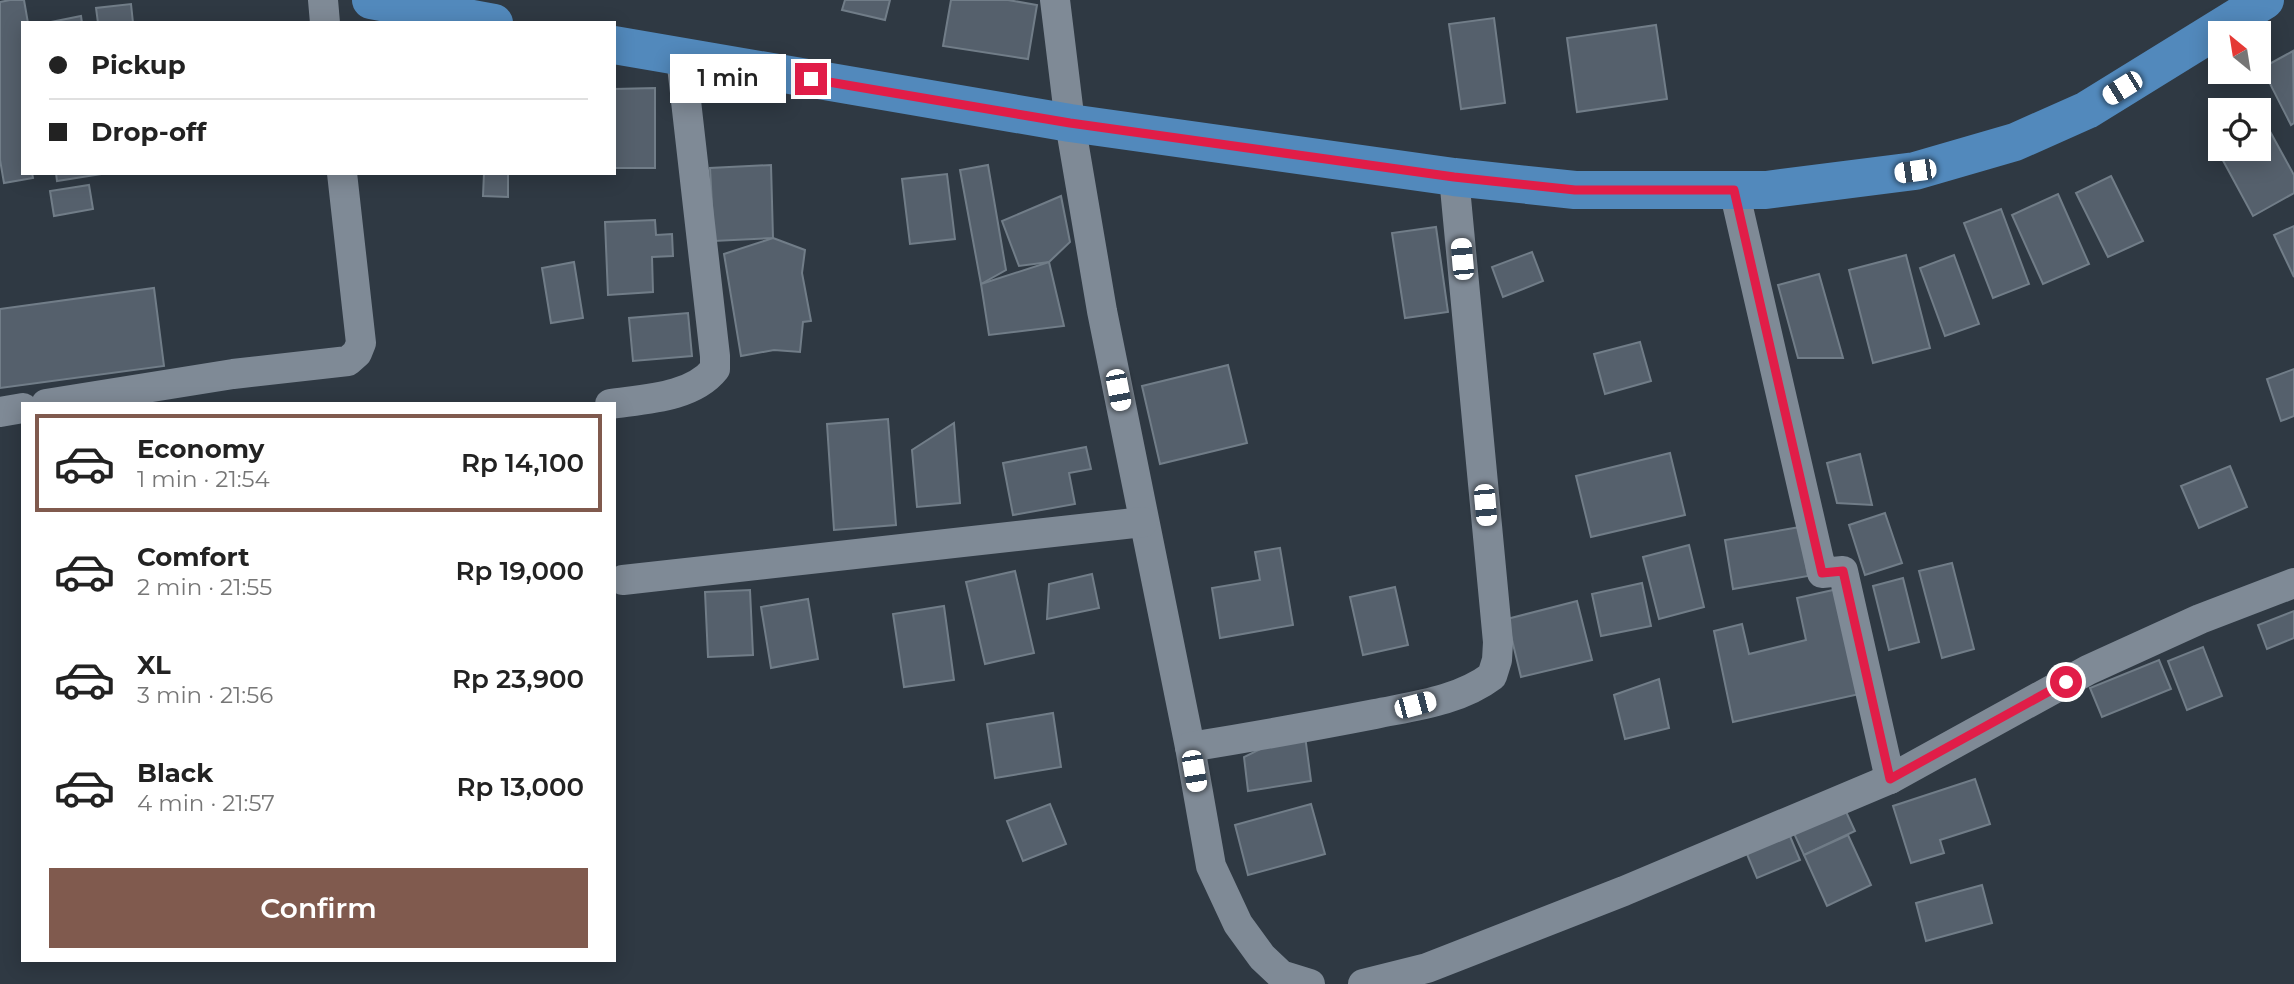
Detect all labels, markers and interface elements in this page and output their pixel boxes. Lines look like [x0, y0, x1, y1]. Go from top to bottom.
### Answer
north arrow [2208, 21, 2272, 84]
map controls [2208, 21, 2271, 161]
text: Pickup [91, 49, 186, 81]
callout: 1 min [671, 55, 786, 104]
route end [795, 63, 827, 95]
text: 1 min [697, 64, 759, 92]
car [2099, 68, 2146, 108]
button: locate [2208, 98, 2271, 161]
text: Drop-off [91, 116, 206, 148]
car [1893, 158, 1938, 184]
car [1450, 237, 1475, 281]
car [1104, 367, 1133, 413]
icon: car [53, 432, 116, 495]
text: Economy [137, 433, 264, 465]
text: Rp 14,100 [461, 447, 584, 479]
text: 1 min · 21:54 [137, 465, 270, 493]
car [1473, 483, 1498, 527]
icon: car [53, 540, 116, 603]
text: Comfort [137, 541, 249, 573]
text: Rp 19,000 [456, 555, 584, 587]
text: 2 min · 21:55 [137, 573, 272, 601]
icon: car [53, 648, 116, 711]
text: XL [137, 649, 171, 681]
text: Rp 23,900 [452, 663, 584, 695]
route start [2050, 666, 2082, 698]
text: 3 min · 21:56 [137, 681, 273, 709]
car [1392, 689, 1439, 721]
car [1181, 748, 1208, 794]
icon: car [53, 756, 116, 819]
text: Black [137, 757, 213, 789]
text: Rp 13,000 [456, 771, 584, 803]
text: 4 min · 21:57 [137, 789, 275, 817]
button: Confirm [49, 868, 588, 948]

